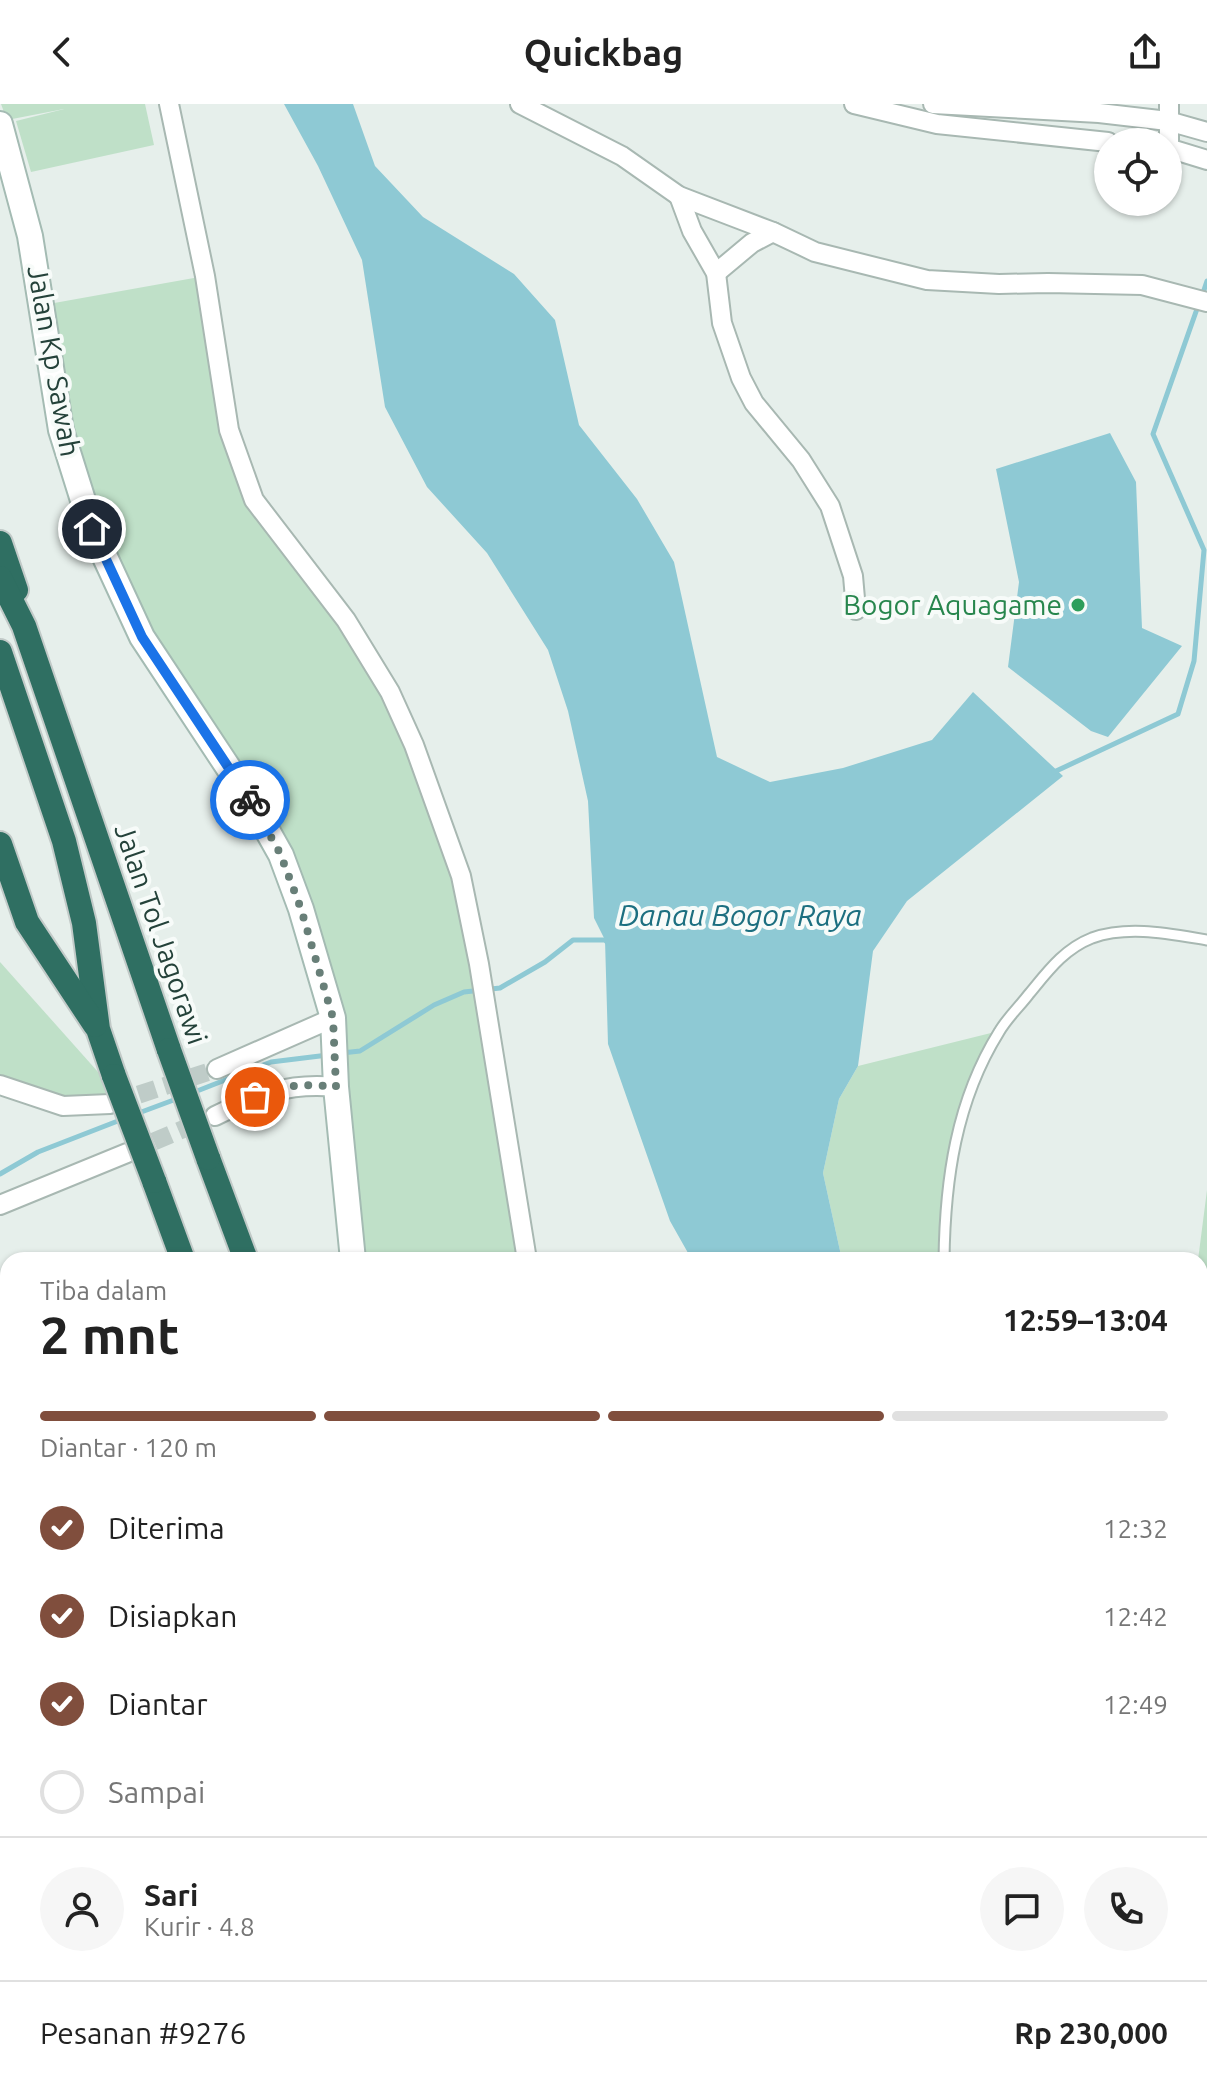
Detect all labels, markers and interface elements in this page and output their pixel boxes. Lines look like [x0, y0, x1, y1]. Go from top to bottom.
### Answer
icon: back [40, 30, 84, 74]
icon: share [1123, 30, 1167, 74]
text: Quickbag [524, 32, 683, 73]
map controls [1094, 128, 1182, 216]
button: locate [1094, 128, 1182, 216]
street label: Jalan Kp Sawah [22, 263, 87, 459]
pin [58, 495, 126, 563]
icon: home [70, 507, 114, 551]
place label: Bogor Aquagame [843, 589, 1062, 620]
marker: Bogor Aquagame [1069, 596, 1087, 614]
courier [210, 760, 290, 840]
icon: bike [228, 778, 272, 822]
street label: Jalan Tol Jagorawi [109, 820, 214, 1048]
water label: Danau Bogor Raya [618, 898, 862, 932]
pin [221, 1063, 289, 1131]
icon: bag [233, 1075, 277, 1119]
text: Tiba dalam [40, 1276, 167, 1305]
text: 12:59–13:04 [1003, 1303, 1168, 1337]
text: 2 mnt [40, 1306, 179, 1364]
text: Diantar · 120 m [40, 1433, 217, 1462]
icon: check [40, 1506, 84, 1550]
text: Diterima [108, 1511, 225, 1545]
text: 12:32 [1103, 1514, 1168, 1543]
icon: check [40, 1594, 84, 1638]
text: Disiapkan [108, 1599, 237, 1633]
text: 12:42 [1103, 1602, 1168, 1631]
icon: check [40, 1682, 84, 1726]
text: Diantar [108, 1687, 208, 1721]
text: 12:49 [1103, 1690, 1168, 1719]
text: Sampai [108, 1775, 205, 1809]
button: person [40, 1867, 124, 1951]
button: chat [980, 1867, 1064, 1951]
button: phone [1084, 1867, 1168, 1951]
text: Sari [144, 1878, 198, 1912]
text: Kurir · 4.8 [144, 1912, 255, 1941]
text: Pesanan #9276 [40, 2016, 246, 2050]
text: Rp 230,000 [1014, 2016, 1168, 2050]

